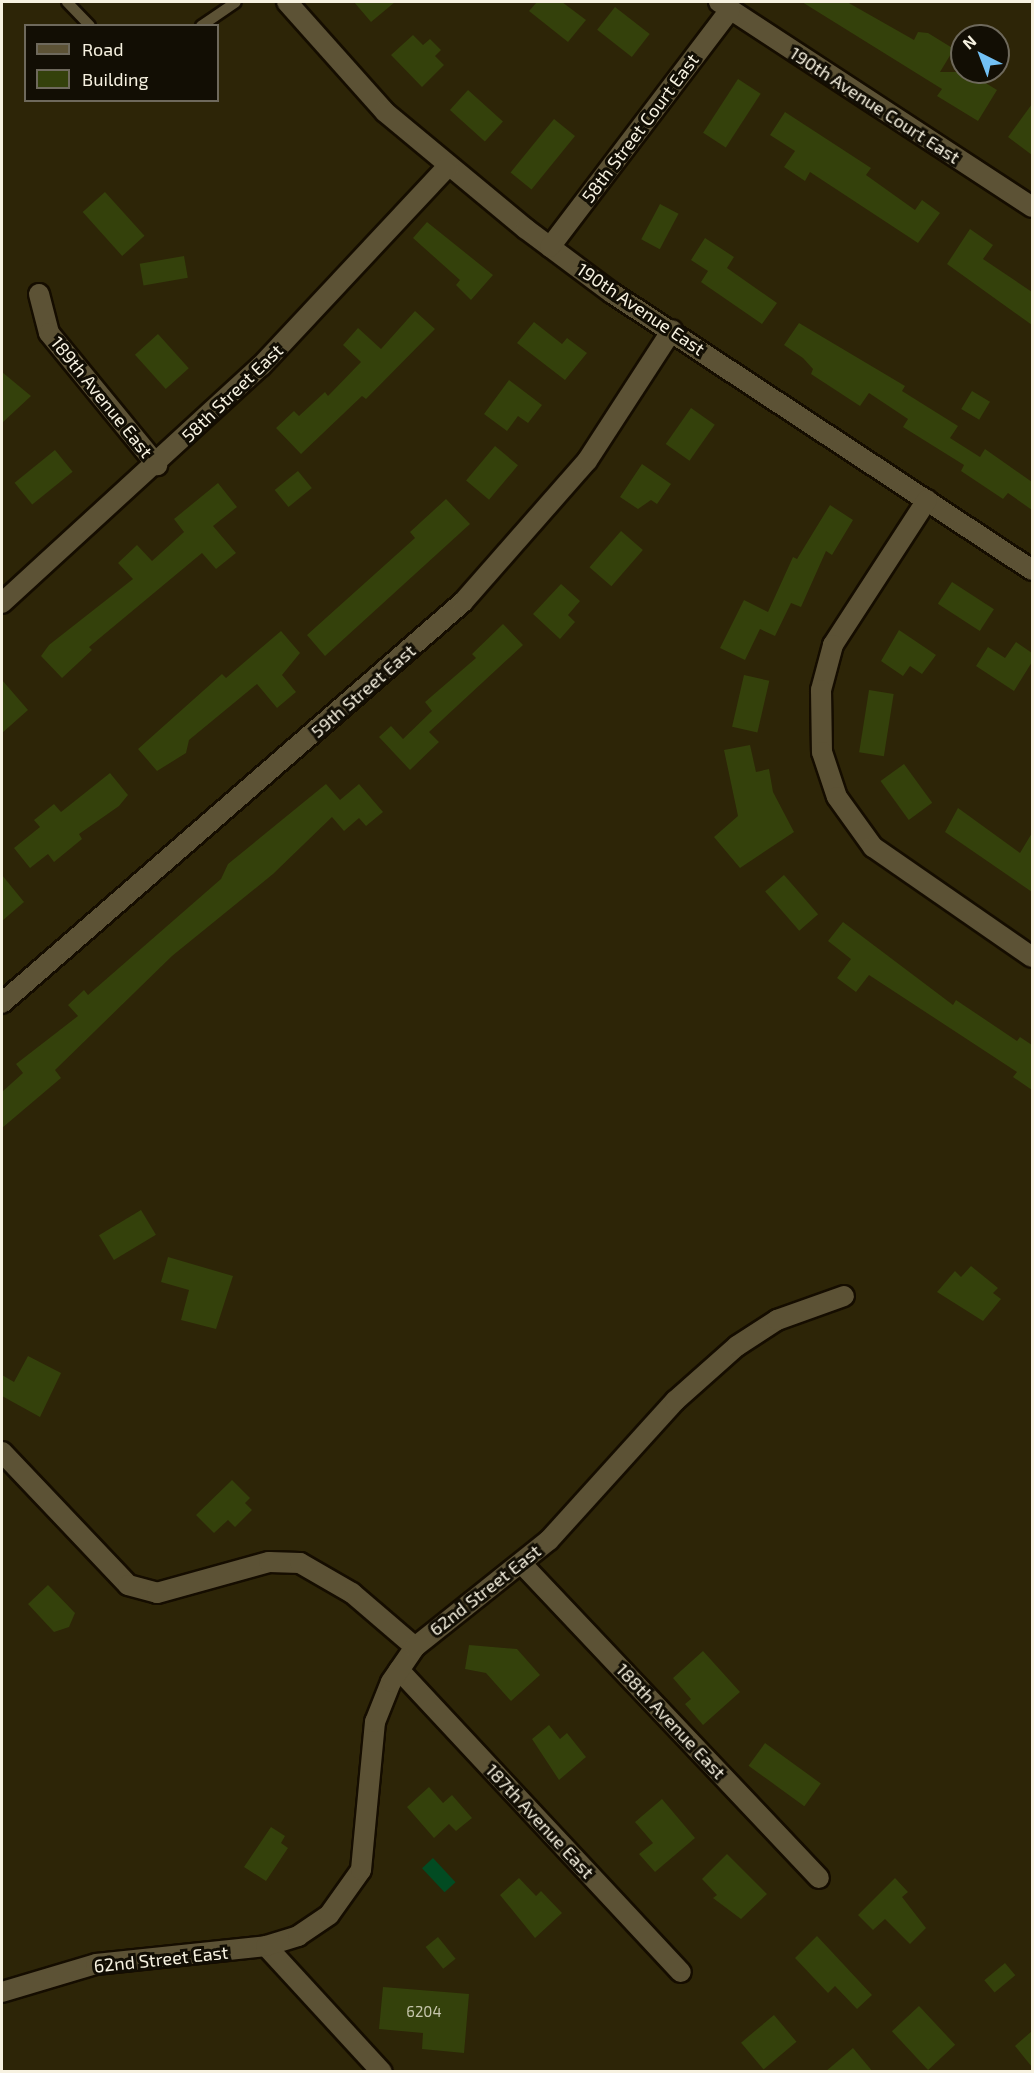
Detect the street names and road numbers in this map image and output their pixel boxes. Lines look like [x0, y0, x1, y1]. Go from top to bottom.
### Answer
street label: 190th Avenue Court East [786, 42, 964, 168]
street label: 58th Street Court East [577, 49, 703, 207]
street label: 190th Avenue East [573, 258, 709, 360]
street label: 189th Avenue East [46, 332, 158, 462]
street label: 58th Street East [177, 339, 287, 447]
street label: 59th Street East [306, 640, 420, 742]
street label: 62nd Street East [425, 1540, 545, 1640]
street label: 188th Avenue East [612, 1659, 730, 1783]
street label: 187th Avenue East [481, 1759, 599, 1883]
street label: 62nd Street East [93, 1941, 229, 1977]

